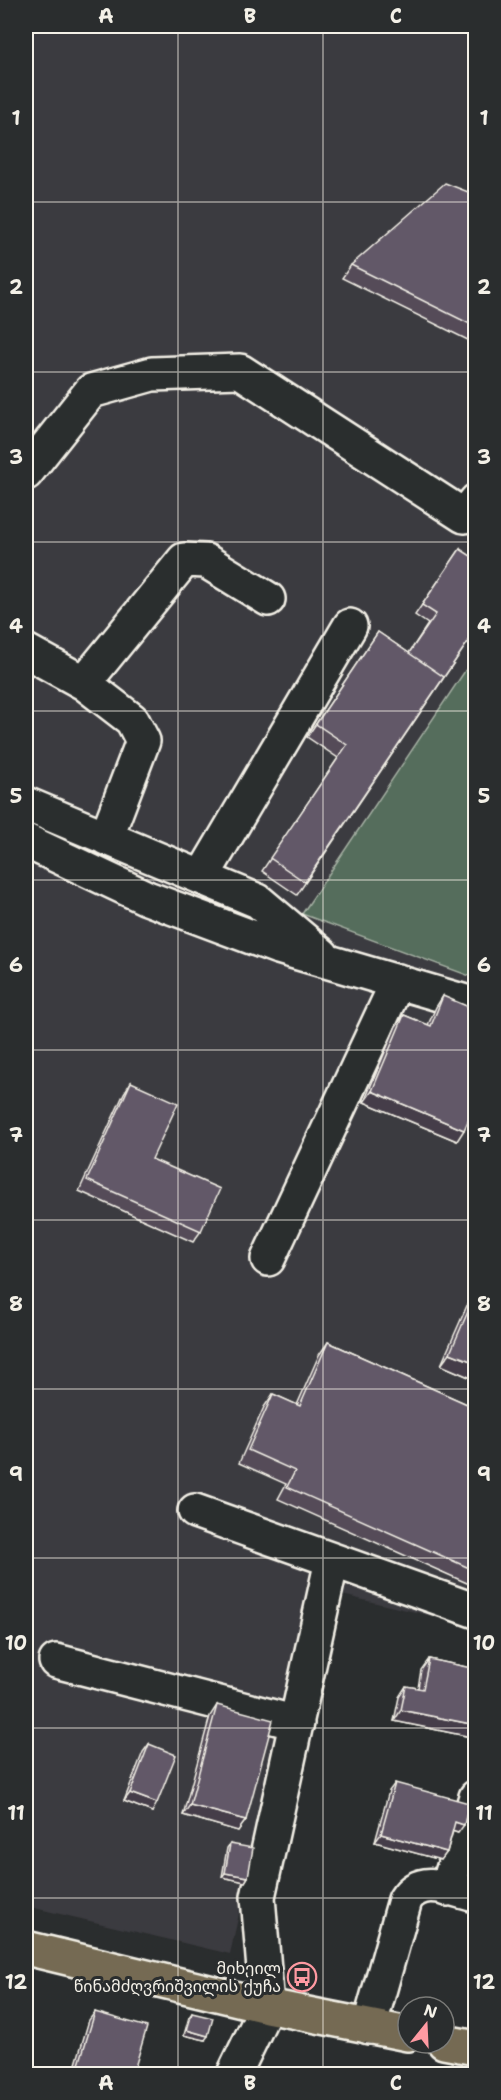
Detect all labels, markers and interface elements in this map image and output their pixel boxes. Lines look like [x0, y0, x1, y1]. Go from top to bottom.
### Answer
text: A [98, 3, 114, 29]
text: B [244, 3, 256, 29]
text: C [390, 3, 402, 29]
text: 1 [11, 105, 21, 131]
text: 1 [479, 105, 489, 131]
text: 2 [9, 274, 23, 300]
text: 2 [477, 274, 491, 300]
text: 3 [9, 444, 23, 470]
text: 3 [477, 444, 491, 470]
text: 4 [9, 613, 23, 639]
text: 4 [477, 613, 491, 639]
text: 5 [10, 783, 22, 809]
text: 5 [478, 783, 490, 809]
text: 6 [9, 952, 23, 978]
text: 6 [477, 952, 491, 978]
text: 7 [9, 1122, 23, 1148]
text: 7 [477, 1122, 491, 1148]
text: 8 [9, 1291, 23, 1317]
text: 8 [477, 1291, 491, 1317]
text: 9 [9, 1461, 23, 1487]
text: 9 [477, 1461, 491, 1487]
text: 10 [5, 1630, 27, 1656]
text: 10 [473, 1630, 495, 1656]
text: 11 [7, 1800, 25, 1826]
text: 11 [475, 1800, 493, 1826]
place label: მიხეილ წინამძღვრიშვილის ქუჩა [74, 1958, 281, 1997]
bus stop icon: მიხეილ წინამძღვრიშვილის ქუჩა [286, 1961, 318, 1993]
text: 12 [5, 1969, 27, 1995]
text: 12 [473, 1969, 495, 1995]
north arrow [396, 1995, 456, 2055]
text: N [421, 1999, 440, 2023]
text: A [98, 2070, 114, 2096]
text: B [244, 2070, 256, 2096]
text: C [390, 2070, 402, 2096]

